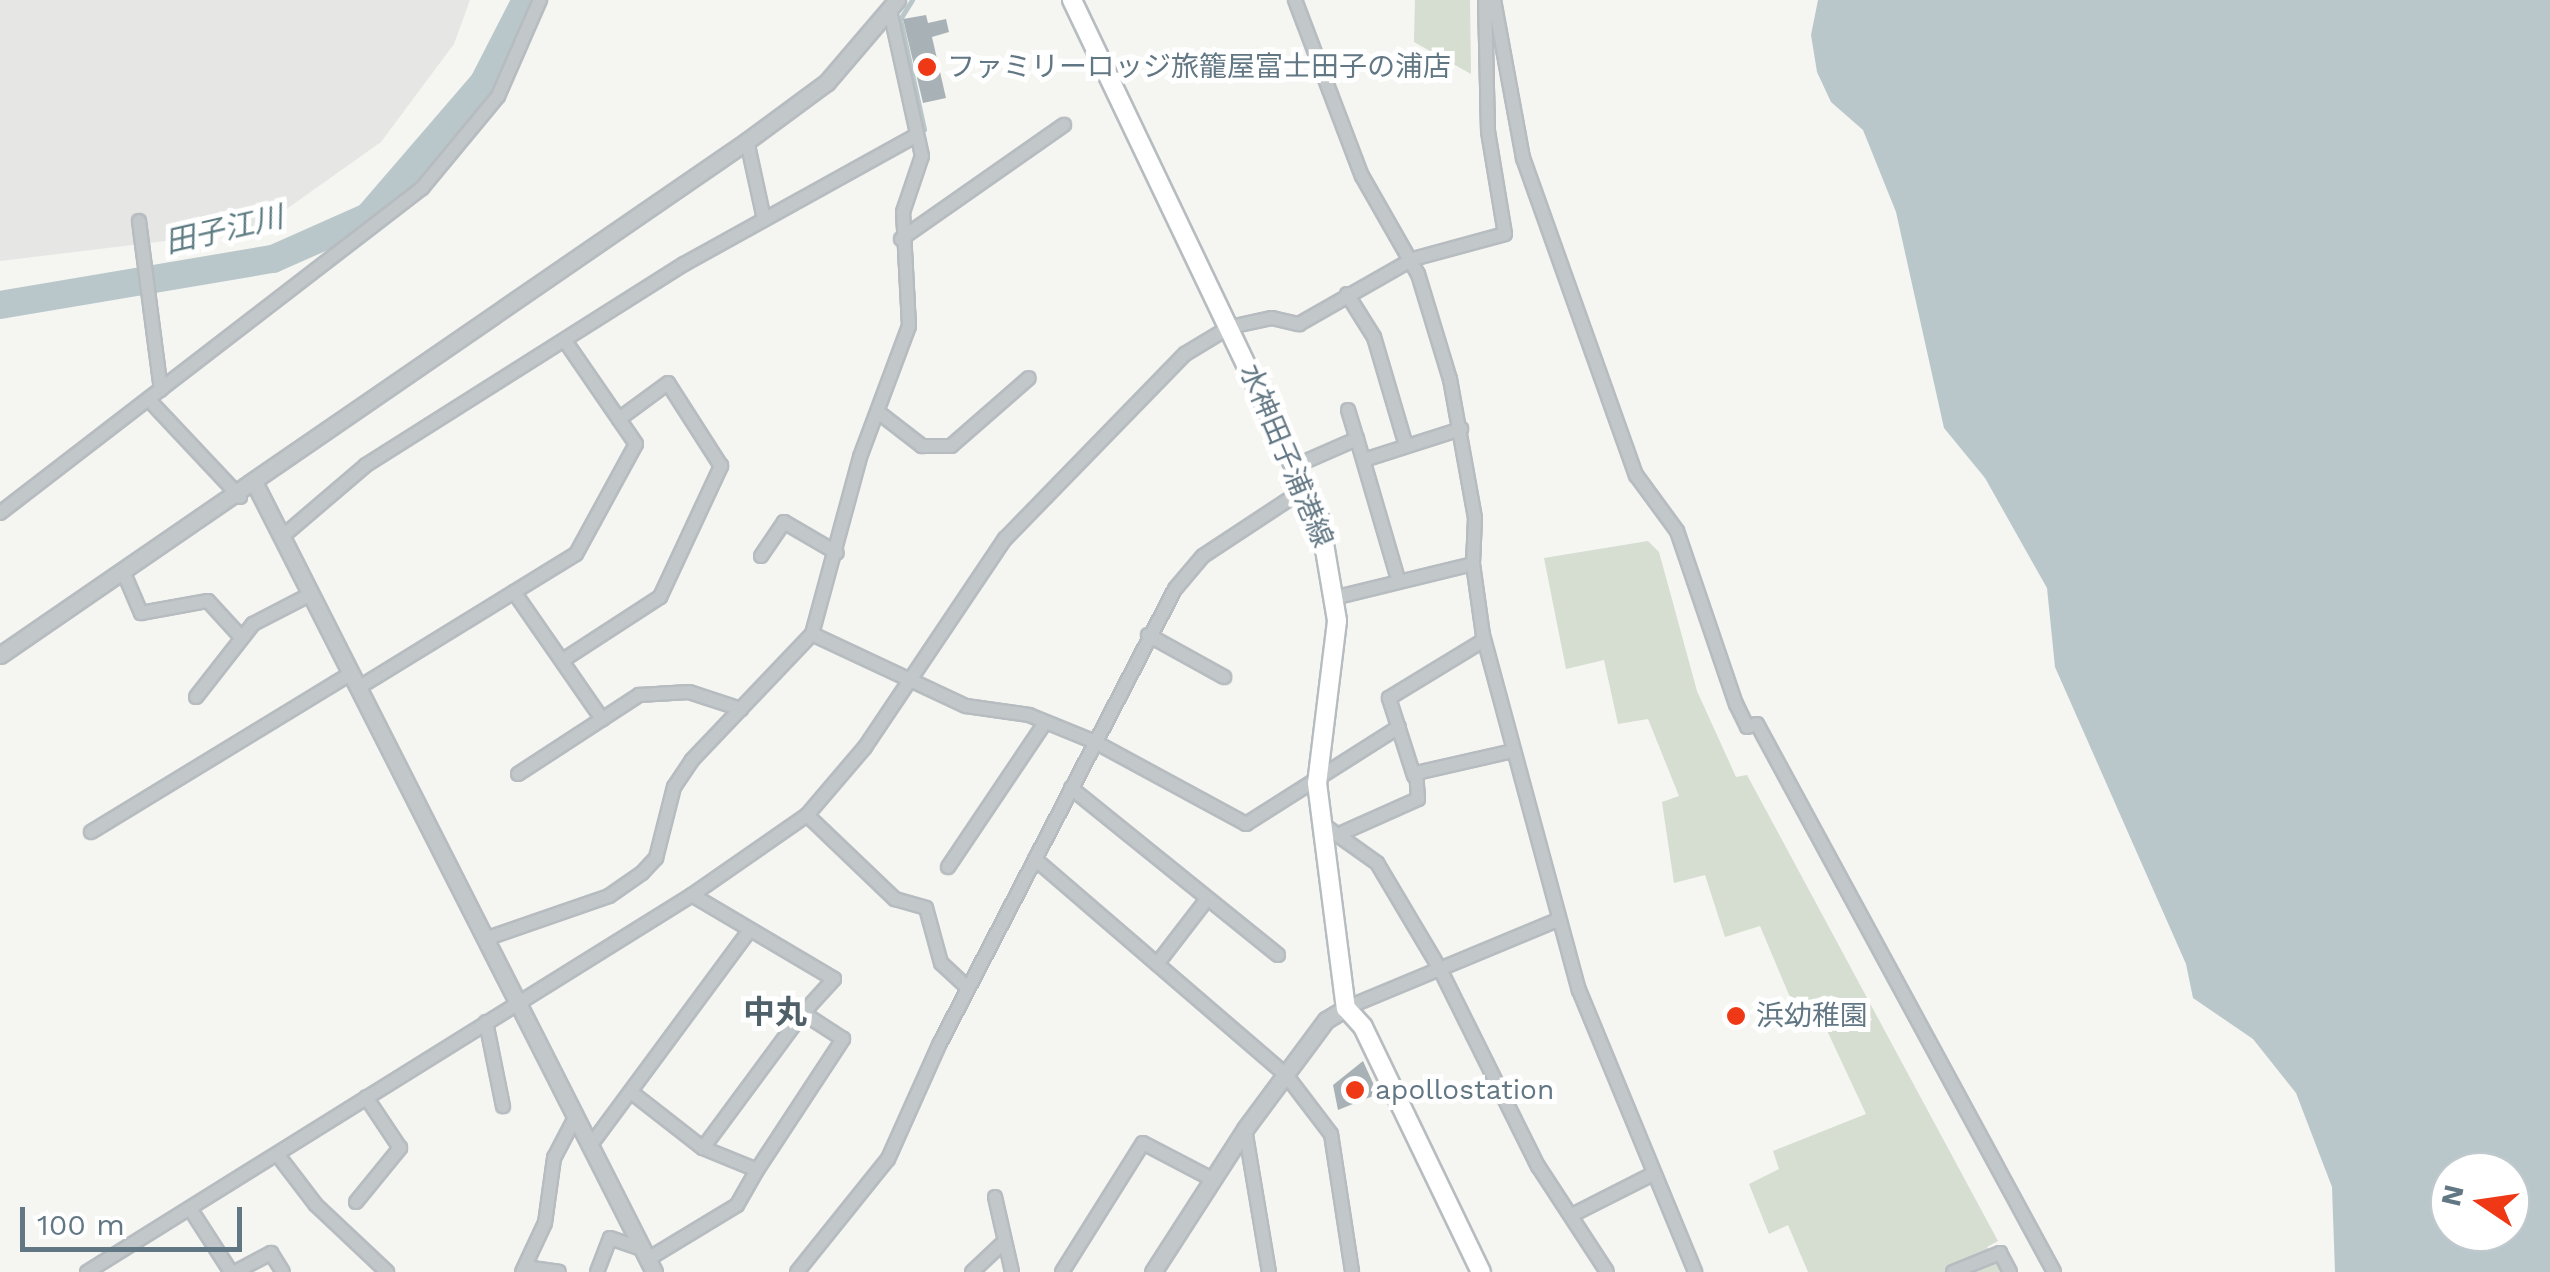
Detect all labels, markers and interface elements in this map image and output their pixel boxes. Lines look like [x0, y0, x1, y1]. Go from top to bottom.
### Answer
place label: ファミリーロッジ旅籠屋富士田子の浦店 [947, 50, 1451, 84]
marker: ファミリーロッジ旅籠屋富士田子の浦店 [916, 56, 938, 78]
water label: 田子江川 [161, 199, 287, 261]
street label: 水神田子浦港線 [1232, 359, 1340, 553]
district label: 中丸 [743, 993, 807, 1031]
place label: 浜幼稚園 [1756, 999, 1868, 1033]
marker: 浜幼稚園 [1725, 1005, 1747, 1027]
place label: apollostation [1375, 1073, 1554, 1107]
marker: apollostation [1344, 1079, 1366, 1101]
north arrow [2430, 1152, 2530, 1252]
text: N [2434, 1182, 2471, 1209]
scale bar [25, 1187, 248, 1249]
text: 100 m [37, 1207, 125, 1242]

